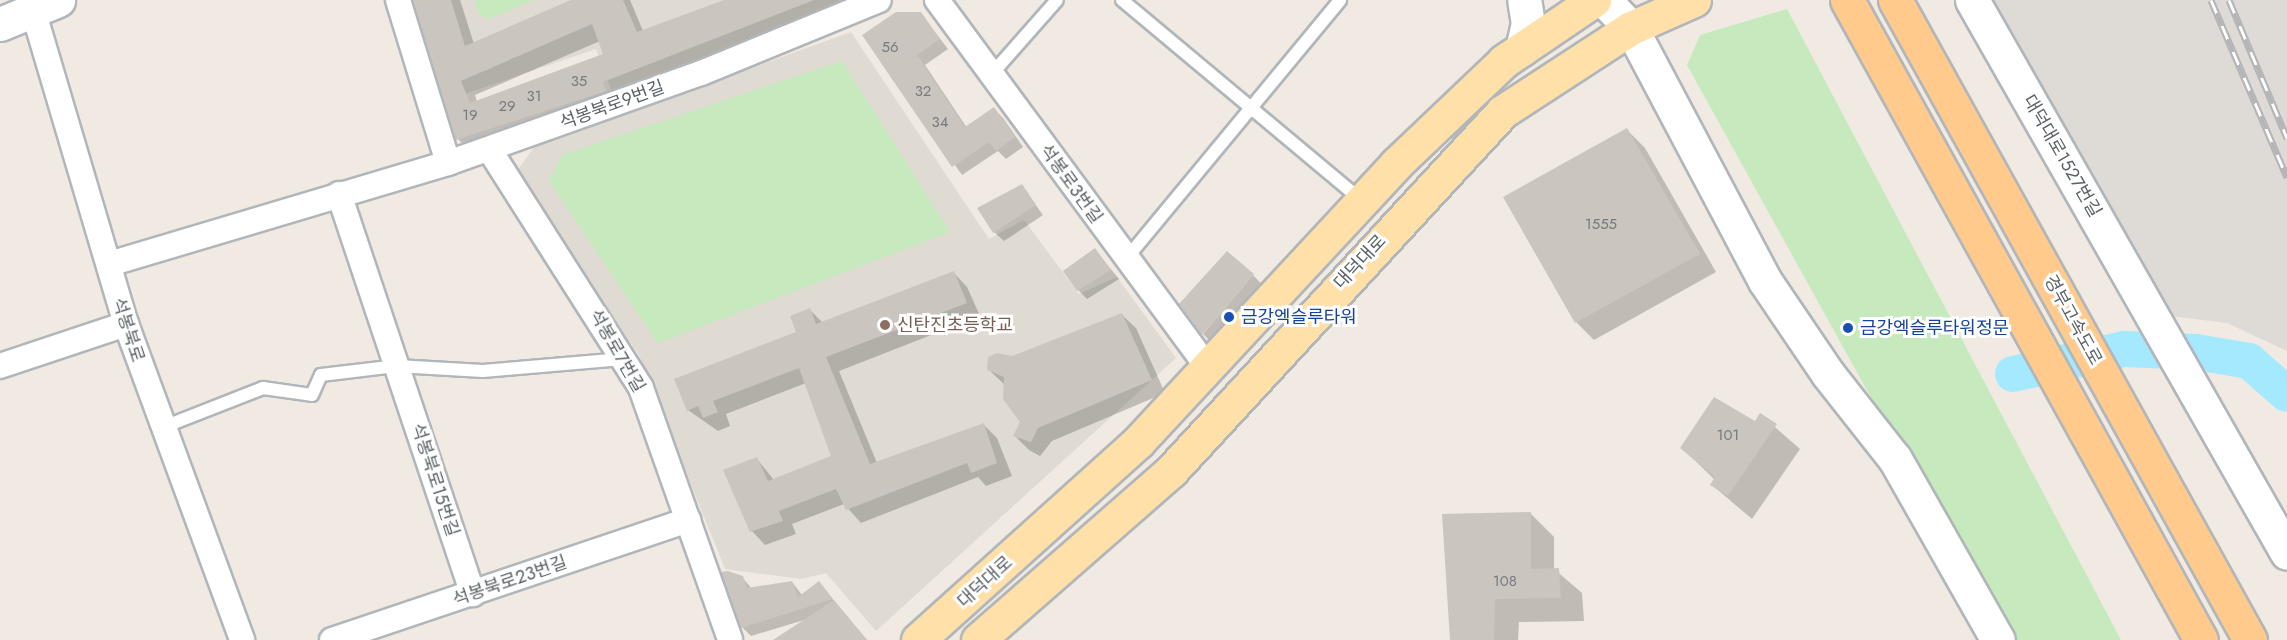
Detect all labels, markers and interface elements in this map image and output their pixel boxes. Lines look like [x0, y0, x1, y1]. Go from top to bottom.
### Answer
house number: 56 [881, 39, 899, 57]
house number: 35 [571, 73, 587, 91]
street label: 석봉북로9번길 [557, 76, 667, 134]
house number: 32 [915, 83, 931, 101]
house number: 31 [527, 88, 541, 106]
street label: 대덕대로1527번길 [2018, 91, 2106, 221]
house number: 29 [498, 98, 516, 116]
house number: 19 [462, 107, 478, 125]
house number: 34 [932, 114, 948, 132]
street label: 석봉로3번길 [1035, 140, 1107, 228]
house number: 1555 [1585, 216, 1617, 234]
street label: 대덕대로 [1330, 230, 1390, 294]
street label: 경부고속도로 [2039, 271, 2107, 369]
street label: 석봉북로 [107, 295, 149, 365]
street label: 석봉로7번길 [585, 306, 649, 396]
place label: 금강엑슬루타워 [1241, 306, 1357, 328]
marker: 금강엑슬루타워 [1222, 310, 1236, 324]
place label: 신탄진초등학교 [897, 314, 1013, 336]
place label: 금강엑슬루타워정문 [1860, 317, 2009, 339]
marker: 신탄진초등학교 [878, 318, 892, 332]
marker: 금강엑슬루타워정문 [1841, 321, 1855, 335]
street label: 석봉북로15번길 [407, 421, 463, 539]
house number: 101 [1717, 427, 1739, 445]
street label: 석봉북로23번길 [450, 551, 570, 611]
street label: 대덕대로 [953, 552, 1017, 612]
house number: 108 [1493, 573, 1517, 591]

